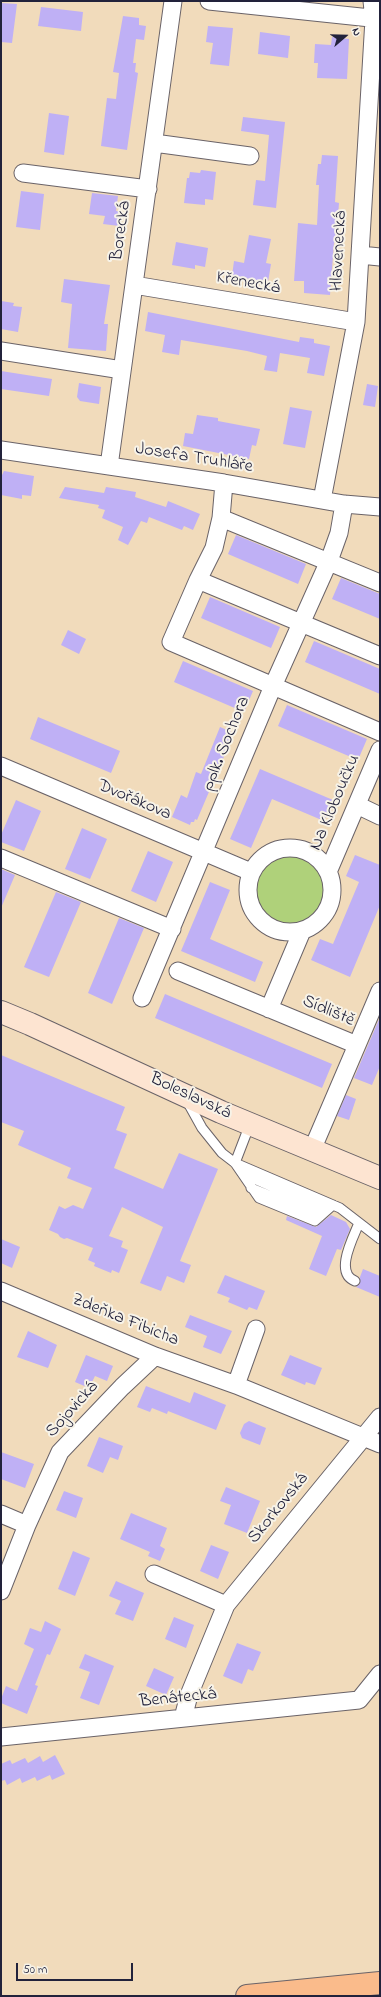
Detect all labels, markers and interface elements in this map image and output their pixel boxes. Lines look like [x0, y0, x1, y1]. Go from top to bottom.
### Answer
north arrow [325, 16, 365, 56]
text: N [347, 26, 365, 38]
street label: Borecká [107, 200, 137, 262]
street label: Hlavenecká [327, 210, 353, 292]
street label: Křenecká [214, 268, 282, 300]
street label: Josefa Truhláře [134, 439, 254, 479]
street label: pplk. Sochora [198, 693, 256, 795]
street label: Na Kloboučku [306, 752, 366, 854]
street label: Dvořákova [94, 776, 174, 826]
street label: Sídliště [299, 991, 357, 1033]
street label: Boleslavská [146, 1069, 234, 1125]
street label: Zdeňka Fibicha [68, 1290, 182, 1352]
street label: Sojovická [42, 1377, 104, 1443]
street label: Skorkovská [244, 1469, 314, 1549]
street label: Benátecká [138, 1684, 218, 1714]
scale bar [18, 1955, 135, 1981]
text: 50 m [23, 1961, 47, 1979]

